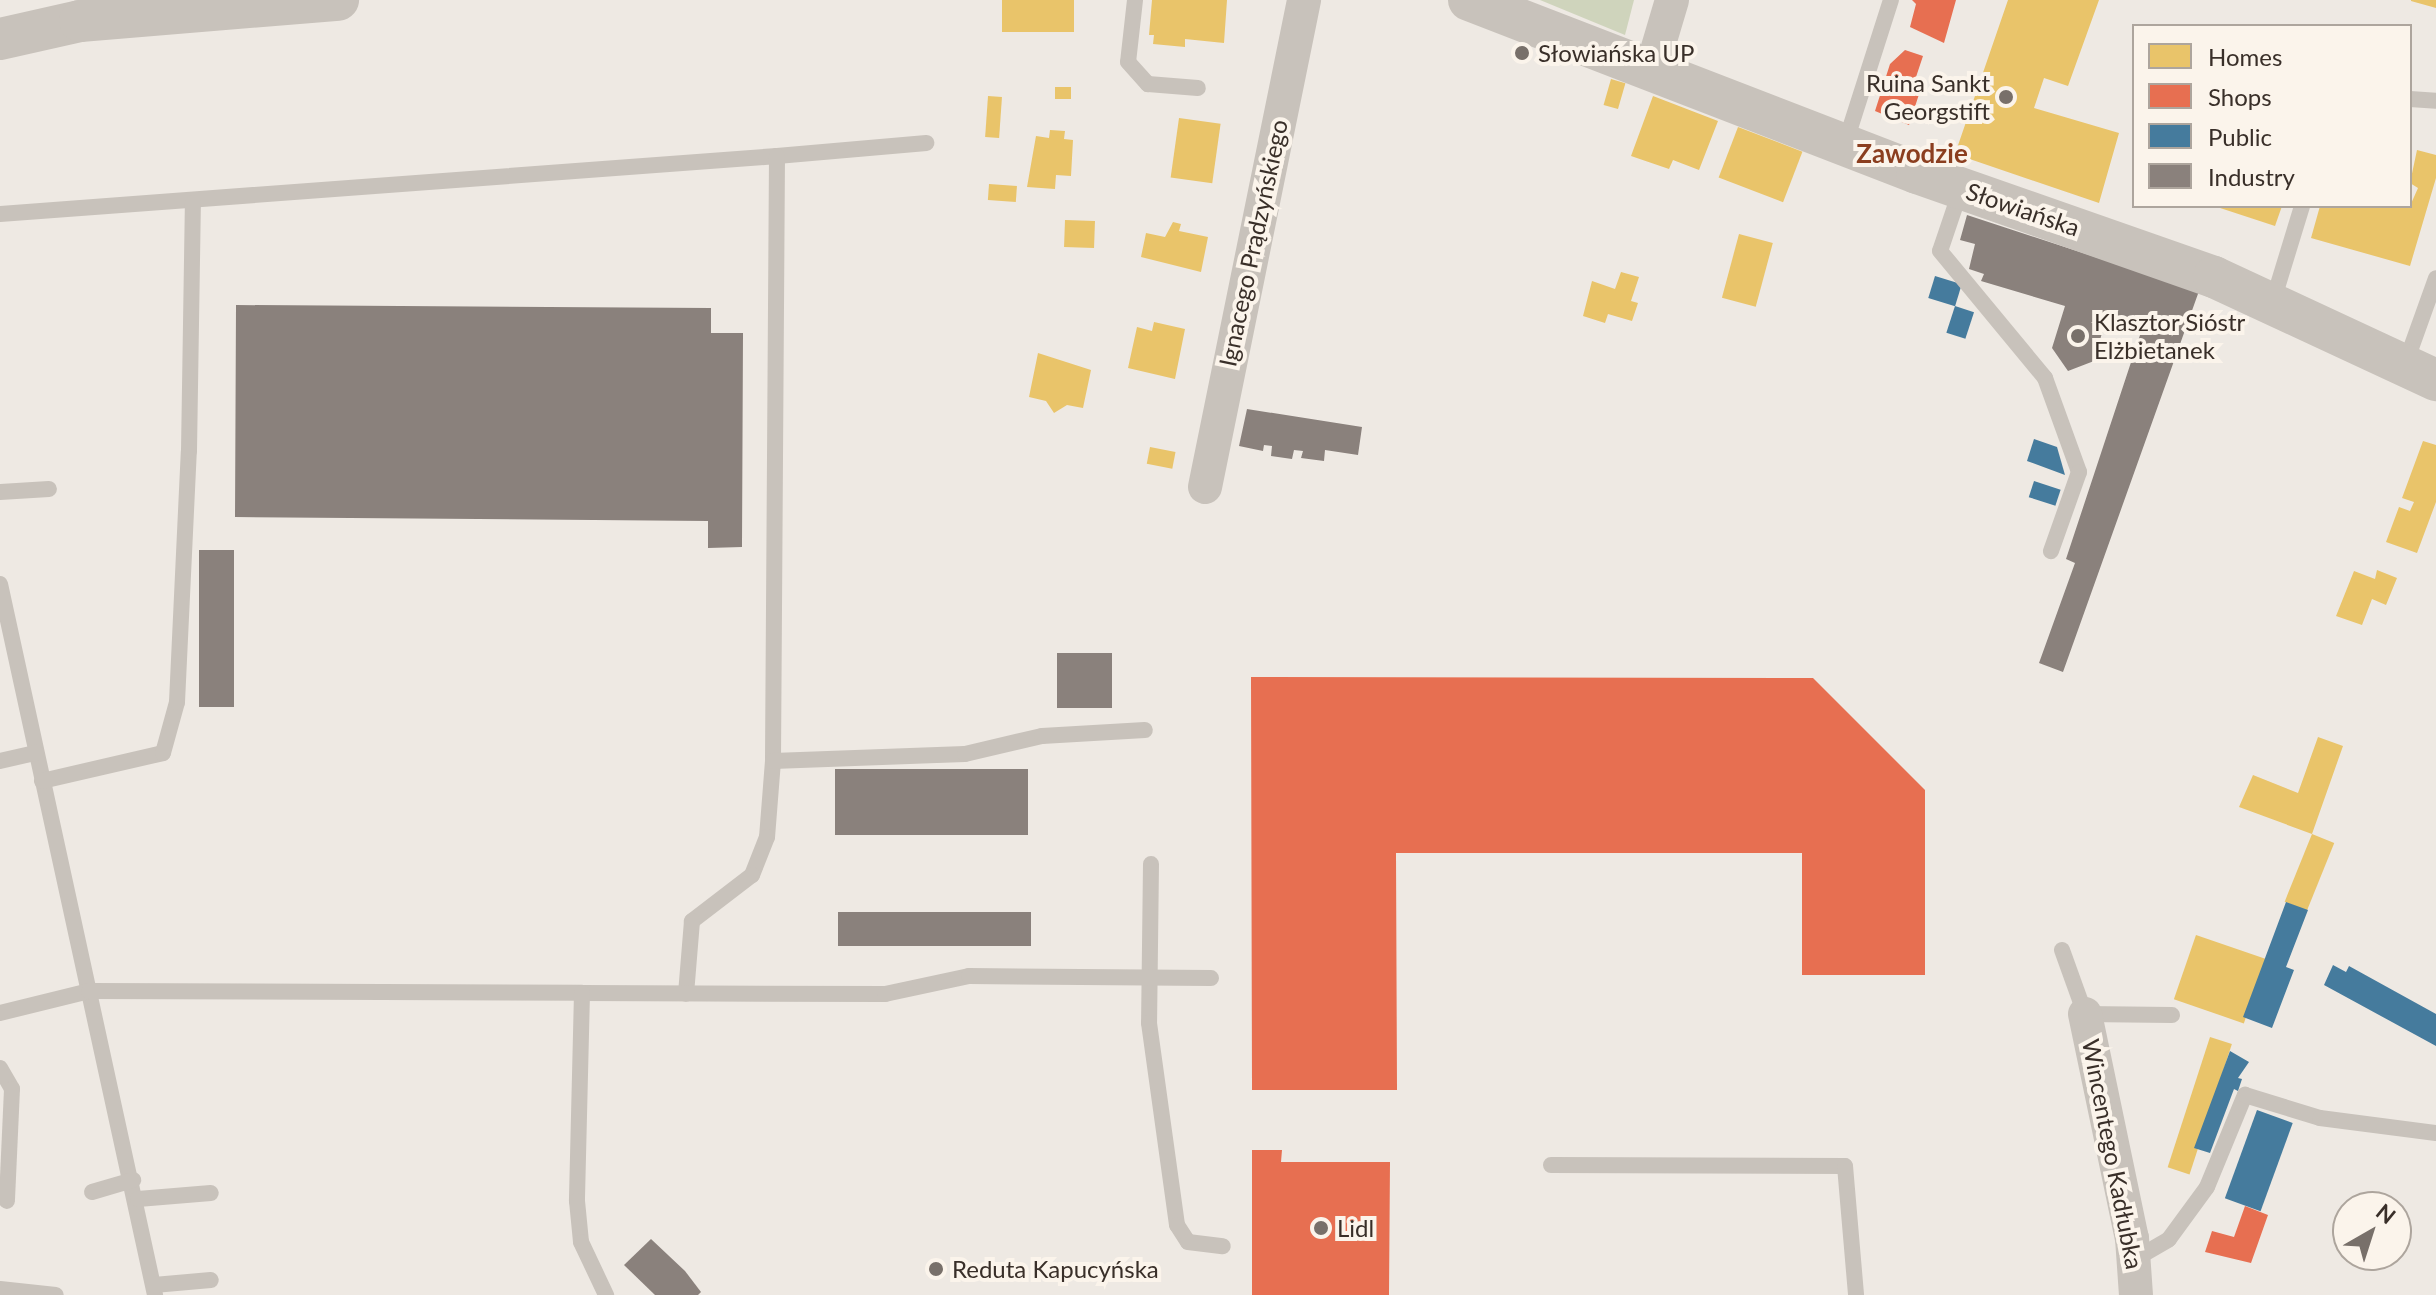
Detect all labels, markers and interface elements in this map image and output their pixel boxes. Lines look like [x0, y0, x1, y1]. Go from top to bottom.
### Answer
legend [2132, 24, 2412, 208]
place label: Słowiańska UP [1538, 39, 1694, 67]
text: Homes [2208, 42, 2282, 71]
marker: Słowiańska UP [1513, 44, 1531, 62]
place label: Ruina Sankt Georgstift [1866, 69, 1990, 125]
text: Shops [2208, 82, 2272, 111]
marker: Ruina Sankt Georgstift [1997, 88, 2015, 106]
street label: Ignacego Prądzyńskiego [1213, 117, 1293, 369]
text: Public [2208, 122, 2272, 151]
district label: Zawodzie [1856, 138, 1968, 170]
text: Industry [2208, 162, 2295, 191]
street label: Słowiańska [1962, 176, 2084, 242]
place label: Klasztor Sióstr Elżbietanek [2094, 308, 2246, 364]
marker: Klasztor Sióstr Elżbietanek [2069, 327, 2087, 345]
street label: Wincentego Kadłubka [2077, 1036, 2149, 1272]
north arrow [2332, 1191, 2412, 1271]
text: N [2371, 1198, 2401, 1229]
place label: Lidl [1337, 1214, 1374, 1242]
marker: Lidl [1312, 1219, 1330, 1237]
place label: Reduta Kapucyńska [952, 1255, 1159, 1283]
marker: Reduta Kapucyńska [927, 1260, 945, 1278]

